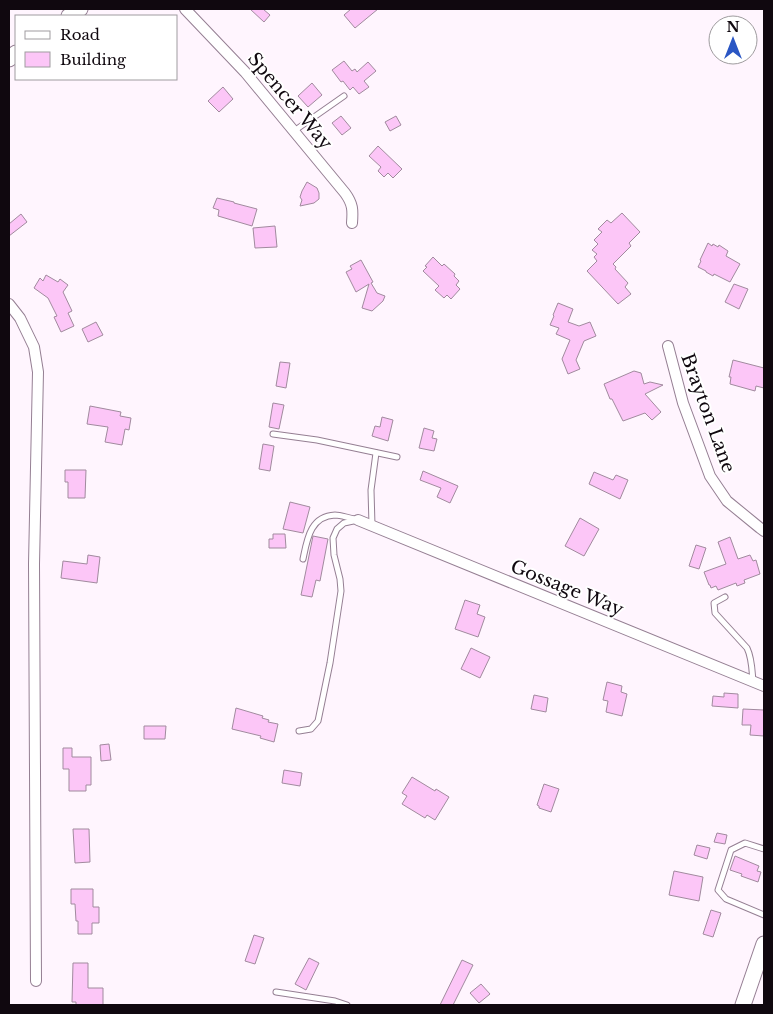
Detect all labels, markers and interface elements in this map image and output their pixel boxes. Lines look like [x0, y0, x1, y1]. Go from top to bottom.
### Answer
legend [15, 15, 178, 80]
north arrow [708, 15, 758, 65]
text: N [726, 18, 740, 36]
text: Road [60, 25, 100, 44]
street label: Spencer Way [243, 48, 337, 154]
text: Building [60, 50, 127, 69]
street label: Brayton Lane [676, 350, 740, 476]
street label: Gossage Way [507, 555, 627, 621]

